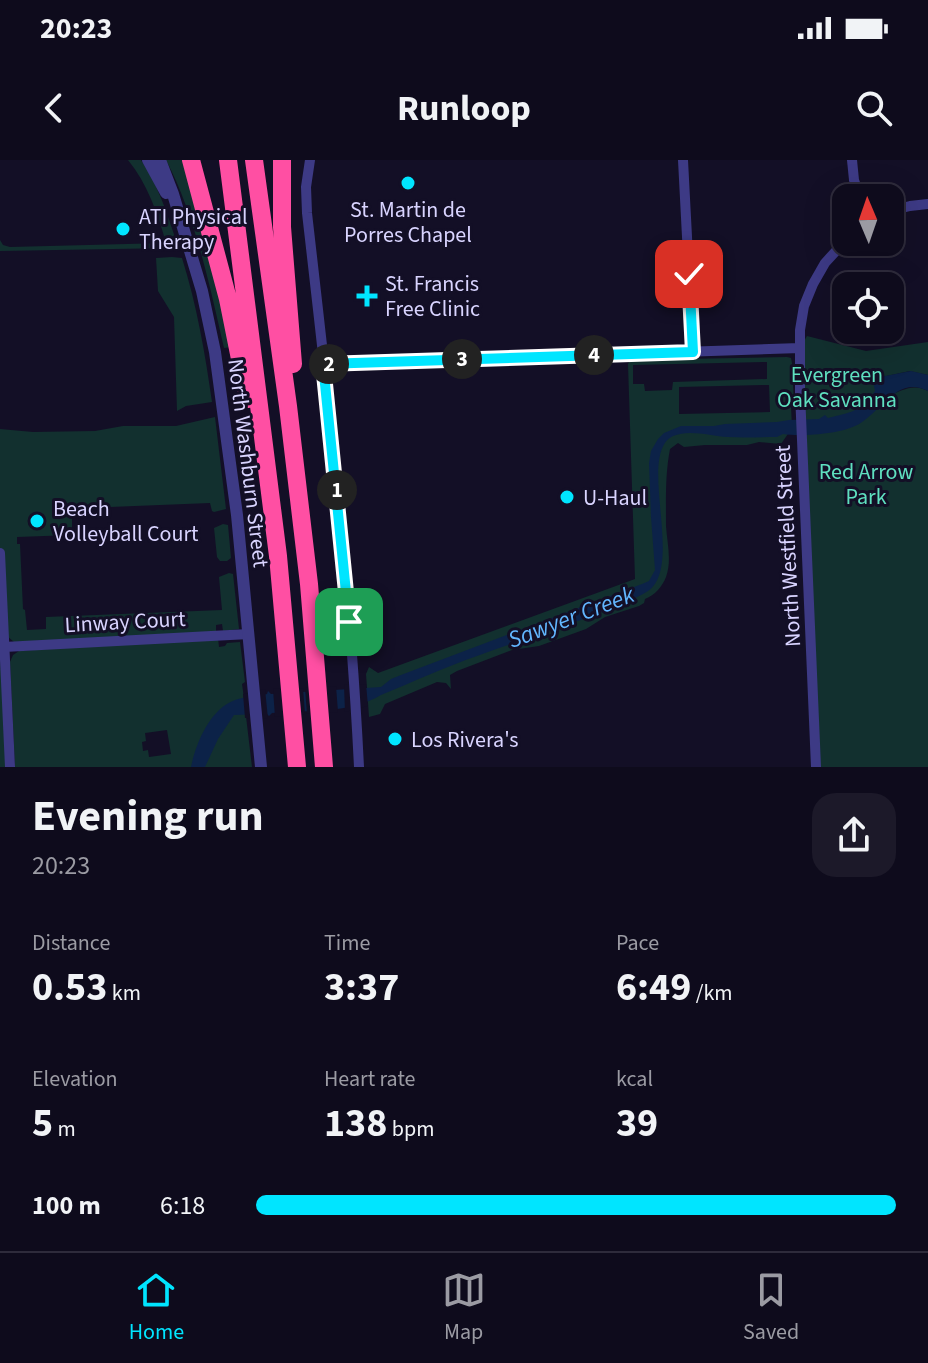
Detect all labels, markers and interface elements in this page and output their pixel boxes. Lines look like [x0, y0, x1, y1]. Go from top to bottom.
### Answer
text: 20:23 [40, 7, 112, 50]
text: Runloop [397, 83, 531, 134]
icon: back [32, 86, 76, 130]
icon: search [852, 86, 896, 130]
marker: St. Martin de Porres Chapel [399, 174, 417, 192]
north arrow [832, 184, 904, 256]
map controls [832, 184, 904, 344]
place label: St. Martin de Porres Chapel [344, 194, 472, 251]
place label: ATI Physical Therapy [139, 201, 248, 258]
marker: ATI Physical Therapy [114, 220, 132, 238]
pin [655, 240, 723, 308]
icon: check [667, 252, 711, 296]
place label: St. Francis Free Clinic [385, 268, 480, 325]
button: locate [832, 272, 904, 344]
marker: St. Francis Free Clinic [356, 285, 378, 307]
pin: 4 [574, 335, 614, 375]
pin: 3 [442, 339, 482, 379]
text: 4 [588, 339, 600, 371]
text: 3 [456, 343, 468, 375]
pin: 2 [309, 344, 349, 384]
text: 2 [323, 348, 335, 380]
street label: North Washburn Street [219, 357, 277, 570]
park label: Evergreen Oak Savanna [777, 359, 897, 416]
street label: North Westfield Street [767, 444, 809, 648]
park label: Red Arrow Park [819, 456, 913, 513]
pin: 1 [317, 470, 357, 510]
text: 1 [331, 474, 343, 506]
place label: U-Haul [583, 482, 647, 514]
marker: U-Haul [558, 488, 576, 506]
place label: Beach Volleyball Court [53, 493, 199, 550]
marker: Beach Volleyball Court [28, 512, 46, 530]
water label: Sawyer Creek [503, 577, 640, 658]
pin [315, 588, 383, 656]
icon: arrive [327, 600, 371, 644]
street label: Linway Court [64, 603, 187, 641]
place label: Los Rivera's [411, 724, 518, 756]
marker: Los Rivera's [386, 730, 404, 748]
text: Evening run [32, 785, 264, 848]
button: share [812, 793, 896, 877]
text: 20:23 [32, 847, 90, 884]
text: Distance [32, 927, 110, 959]
text: Time [324, 927, 370, 959]
text: Pace [616, 927, 659, 959]
text: 0.53 [32, 959, 107, 1016]
text: 3:37 [324, 959, 399, 1016]
text: 6:49 [616, 959, 691, 1016]
text: km [107, 977, 141, 1009]
text: /km [691, 977, 733, 1009]
text: Elevation [32, 1063, 118, 1095]
text: Heart rate [324, 1063, 415, 1095]
text: kcal [616, 1063, 653, 1095]
text: 5 [32, 1095, 53, 1152]
text: 138 [324, 1095, 387, 1152]
text: 39 [616, 1095, 658, 1152]
text: m [53, 1113, 76, 1145]
text: bpm [387, 1113, 434, 1145]
text: 100 m [32, 1187, 101, 1224]
text: 6:18 [160, 1187, 205, 1224]
tab: Home [129, 1268, 184, 1348]
tab: Map [442, 1268, 486, 1348]
tab: Saved [743, 1268, 799, 1348]

